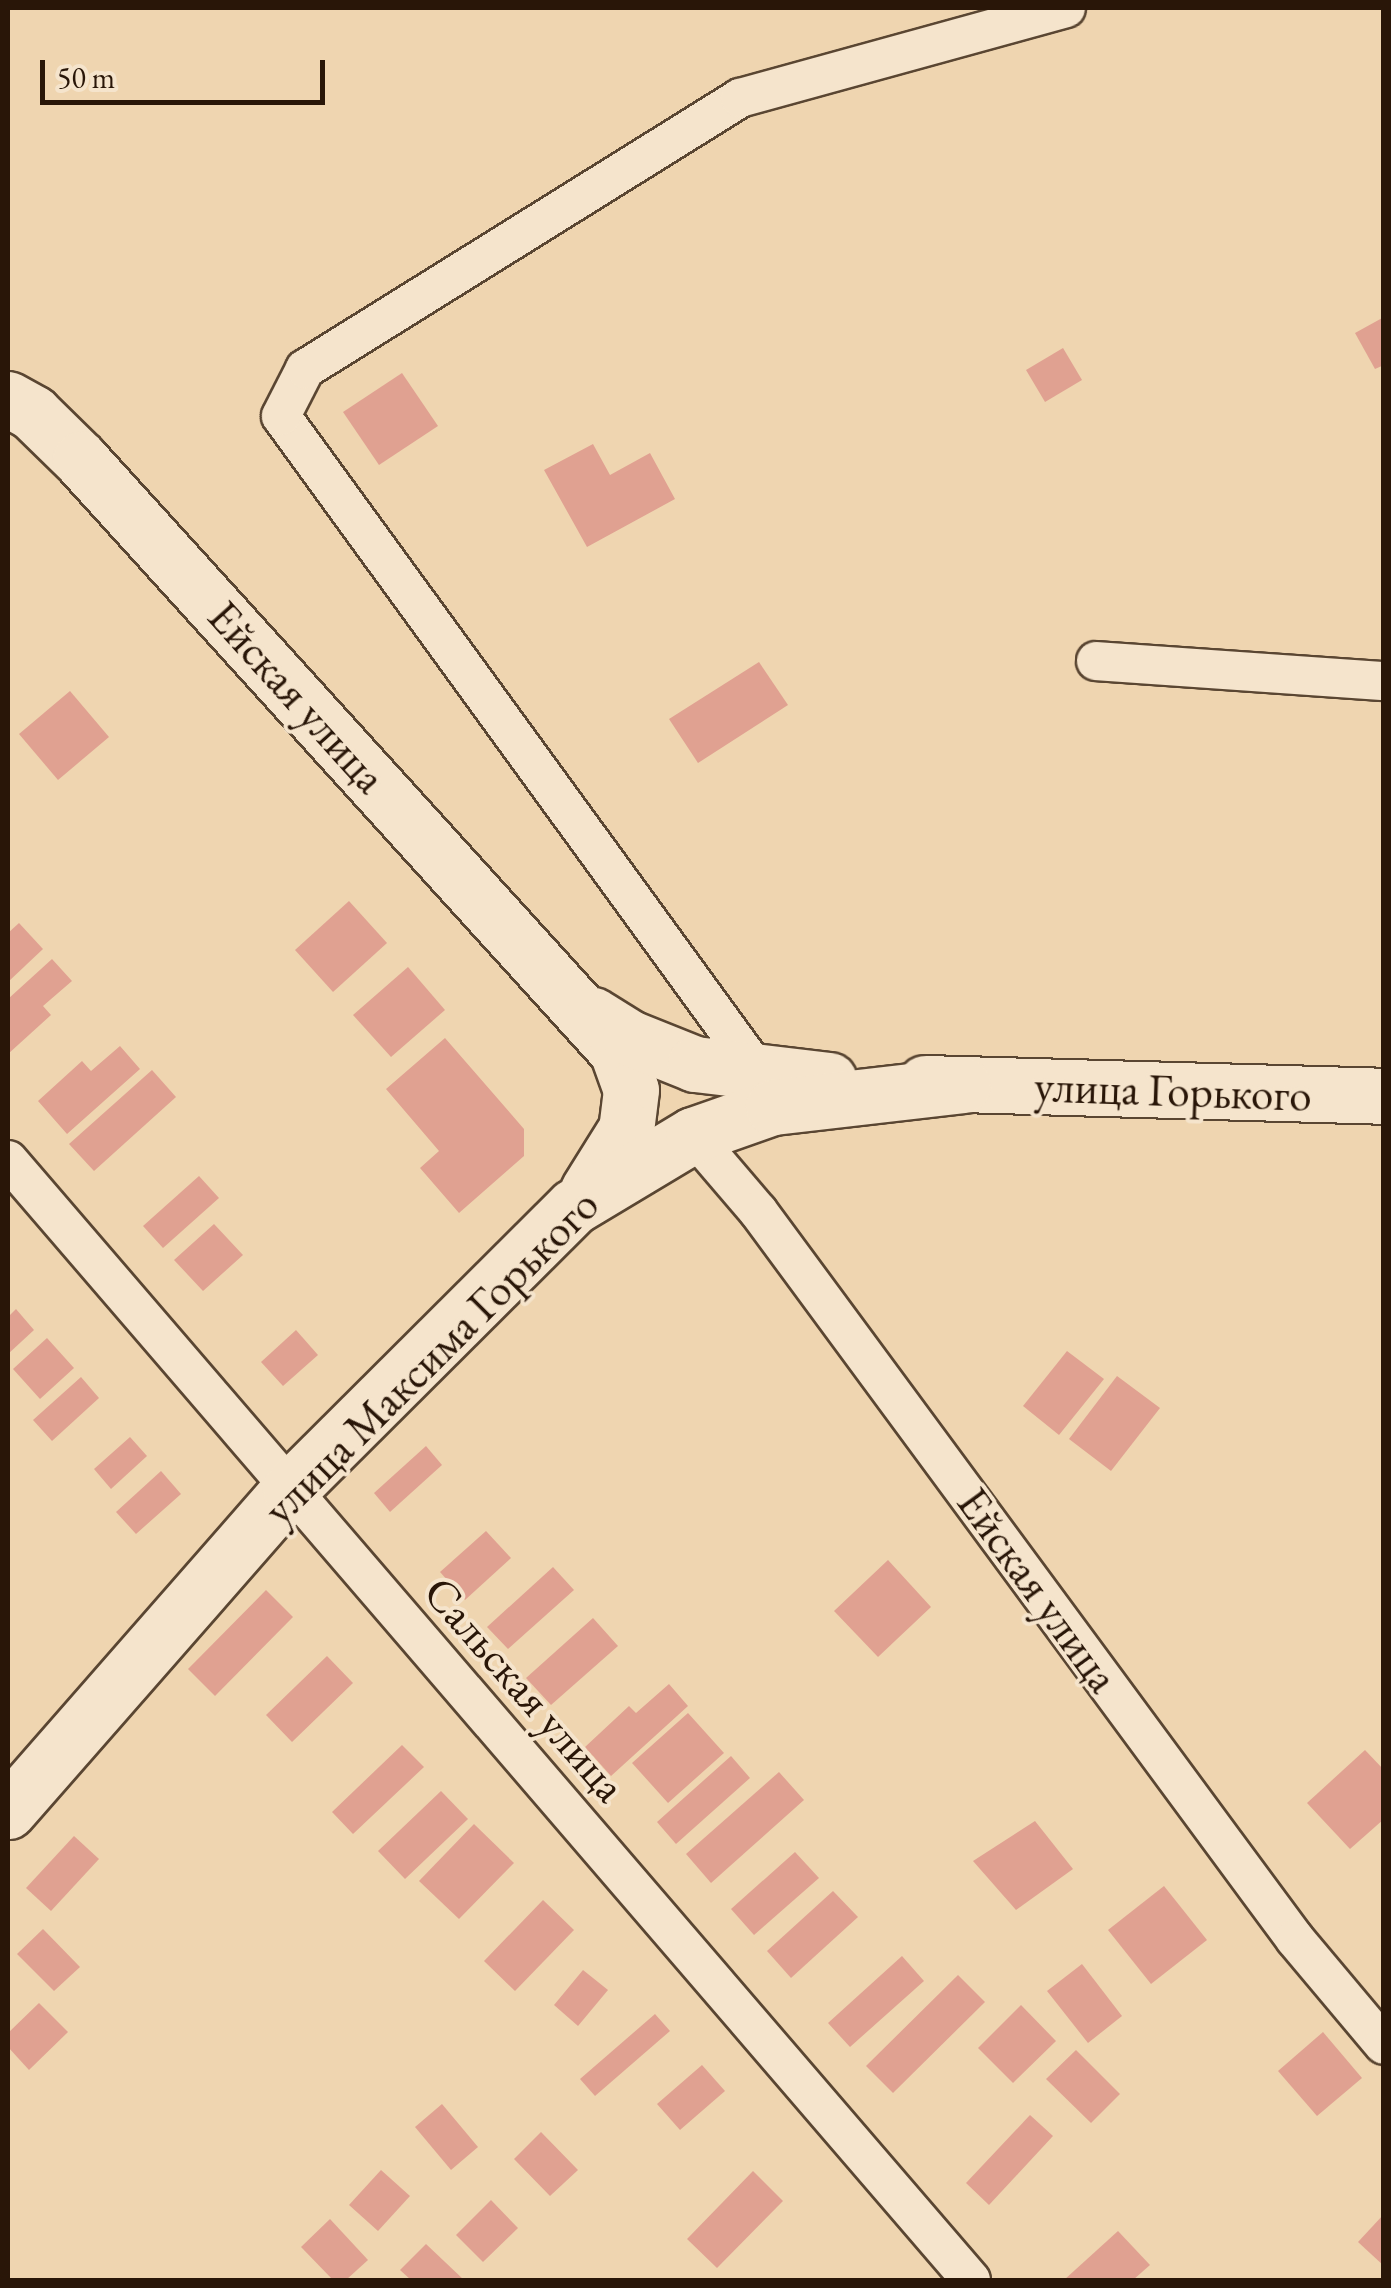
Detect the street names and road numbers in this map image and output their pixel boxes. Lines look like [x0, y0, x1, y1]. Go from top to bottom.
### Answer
street label: Ейская улица [197, 590, 397, 804]
street label: улица Горького [1033, 1059, 1313, 1123]
street label: улица Максима Горького [252, 1178, 610, 1536]
street label: Ейская улица [946, 1477, 1130, 1703]
street label: Сальская улица [413, 1565, 637, 1813]

